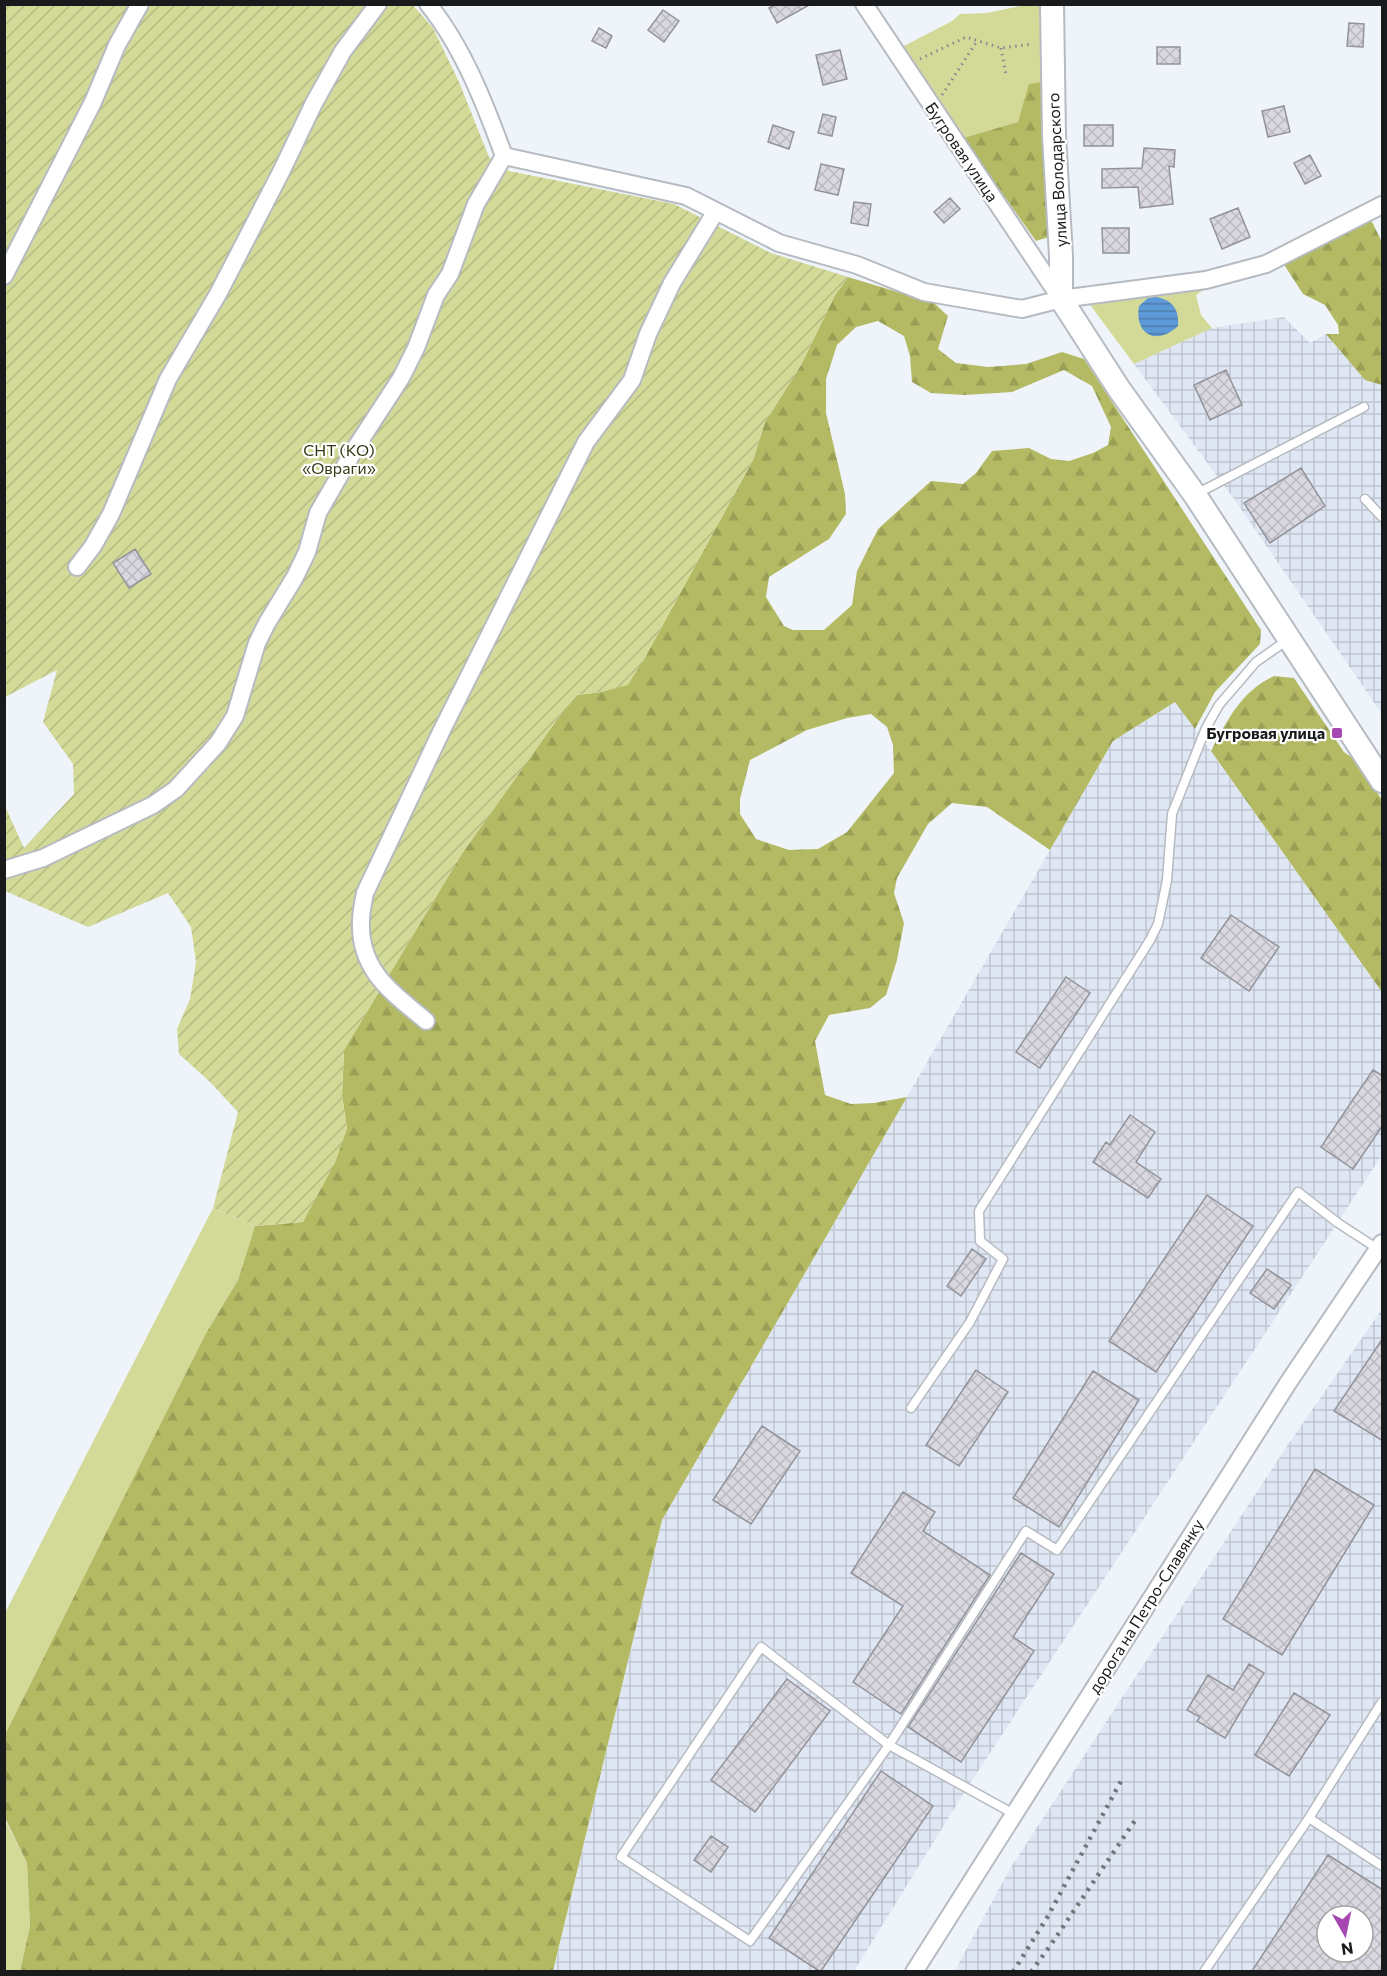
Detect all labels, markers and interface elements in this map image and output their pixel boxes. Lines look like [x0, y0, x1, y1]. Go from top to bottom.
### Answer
street label: улица Володарского [1043, 92, 1070, 248]
street label: Бугровая улица [922, 98, 1003, 205]
park label: СНТ (КО) «Овраги» [302, 440, 376, 477]
place label: Бугровая улица [1206, 723, 1325, 742]
marker: Бугровая улица [1330, 726, 1344, 740]
street label: дорога на Петро-Славянку [1084, 1515, 1207, 1696]
north arrow [1315, 1904, 1375, 1964]
text: N [1340, 1939, 1355, 1960]

